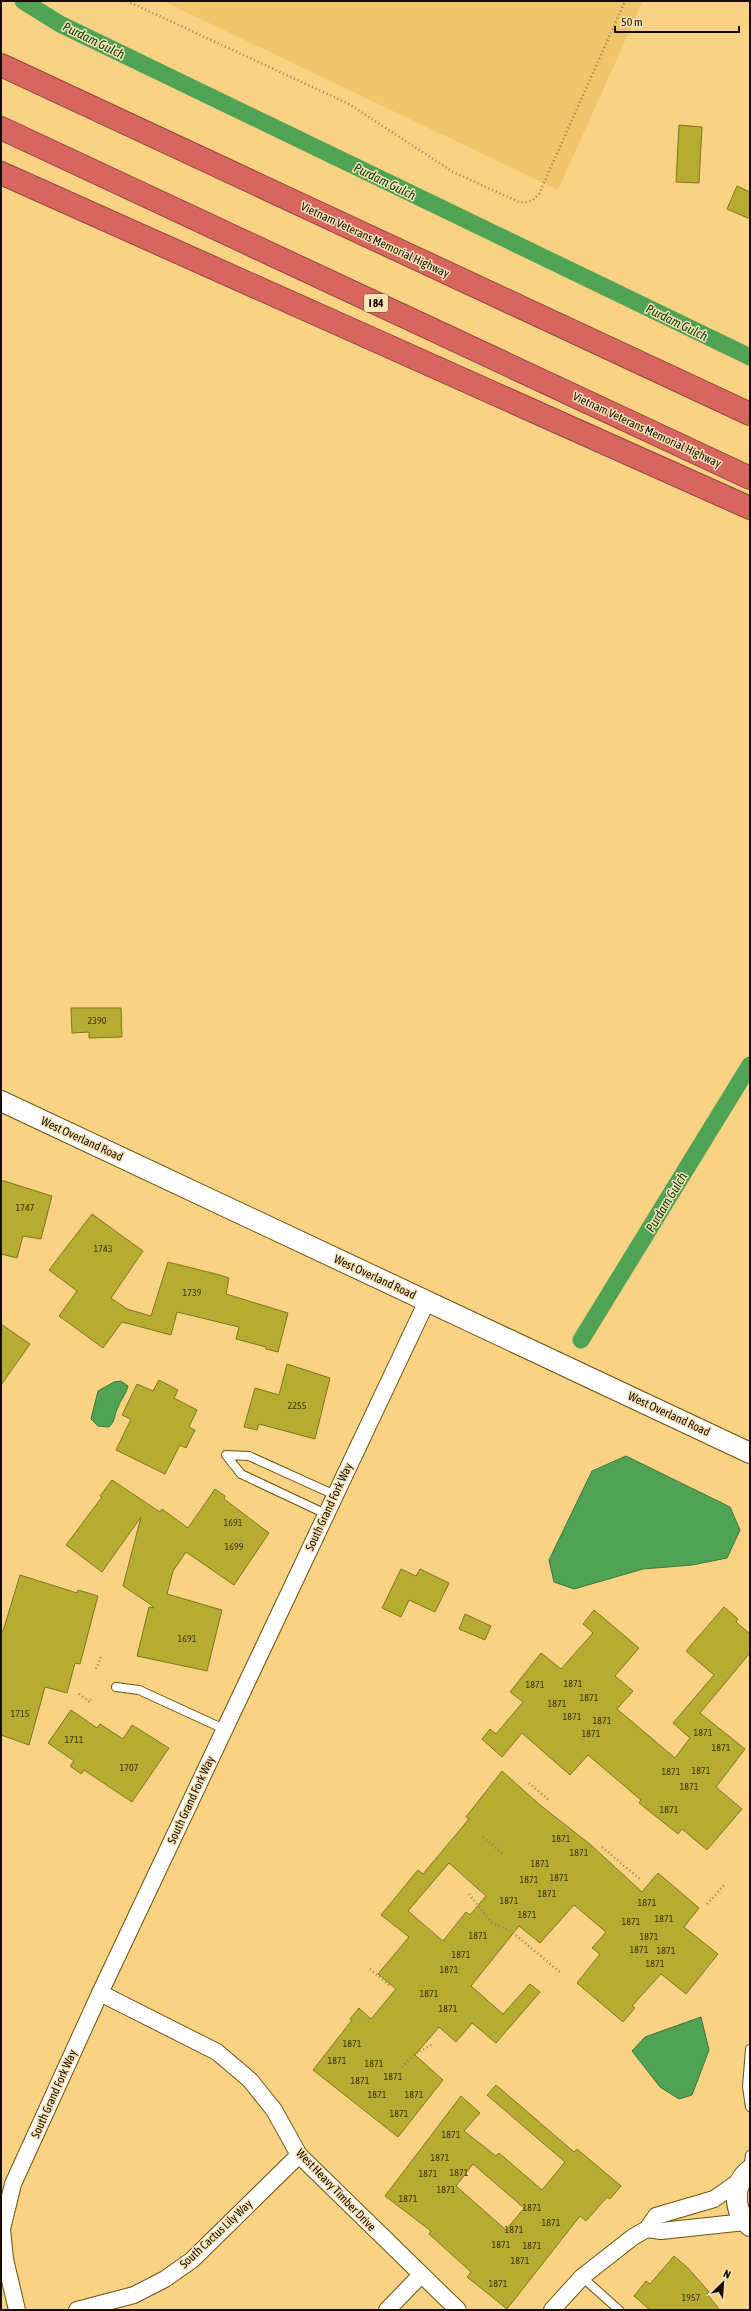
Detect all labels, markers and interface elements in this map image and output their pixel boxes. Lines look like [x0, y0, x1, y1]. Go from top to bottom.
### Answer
scale bar [615, 8, 739, 34]
text: 50 m [621, 15, 643, 29]
water label: Purdam Gulch [60, 19, 128, 62]
water label: Purdam Gulch [351, 160, 419, 203]
street label: Vietnam Veterans Memorial Highway [298, 199, 452, 281]
road number: I 84 [364, 294, 388, 312]
water label: Purdam Gulch [643, 301, 711, 344]
street label: Vietnam Veterans Memorial Highway [570, 389, 724, 471]
house number: 2390 [88, 1015, 107, 1026]
street label: West Overland Road [39, 1114, 125, 1164]
water label: Purdam Gulch [643, 1169, 690, 1235]
house number: 1747 [16, 1202, 35, 1213]
house number: 1743 [94, 1243, 113, 1254]
street label: West Overland Road [332, 1252, 418, 1302]
house number: 1739 [183, 1287, 202, 1298]
street label: West Overland Road [626, 1389, 712, 1439]
house number: 2255 [288, 1400, 307, 1411]
street label: South Grand Fork Way [303, 1461, 356, 1553]
house number: 1691 [224, 1517, 243, 1528]
house number: 1699 [225, 1541, 244, 1552]
house number: 1691 [178, 1633, 197, 1644]
house number: 1871 [564, 1678, 583, 1689]
house number: 1871 [526, 1679, 545, 1690]
house number: 1871 [580, 1692, 599, 1703]
house number: 1871 [548, 1698, 567, 1709]
house number: 1715 [11, 1708, 30, 1719]
house number: 1871 [563, 1711, 582, 1722]
house number: 1871 [593, 1715, 612, 1726]
house number: 1871 [694, 1727, 713, 1738]
house number: 1871 [582, 1728, 601, 1739]
house number: 1711 [65, 1734, 84, 1745]
house number: 1871 [712, 1742, 731, 1753]
street label: South Grand Fork Way [165, 1754, 218, 1846]
house number: 1707 [120, 1762, 139, 1773]
house number: 1871 [692, 1765, 711, 1776]
house number: 1871 [662, 1766, 681, 1777]
house number: 1871 [680, 1781, 699, 1792]
house number: 1871 [660, 1804, 679, 1815]
house number: 1871 [552, 1833, 571, 1844]
house number: 1871 [570, 1847, 589, 1858]
house number: 1871 [531, 1858, 550, 1869]
house number: 1871 [550, 1872, 569, 1883]
house number: 1871 [520, 1874, 539, 1885]
house number: 1871 [538, 1888, 557, 1899]
house number: 1871 [500, 1895, 519, 1906]
house number: 1871 [638, 1897, 657, 1908]
house number: 1871 [518, 1909, 537, 1920]
house number: 1871 [655, 1913, 674, 1924]
house number: 1871 [622, 1916, 641, 1927]
house number: 1871 [469, 1930, 488, 1941]
house number: 1871 [640, 1931, 659, 1942]
house number: 1871 [630, 1944, 649, 1955]
house number: 1871 [657, 1945, 676, 1956]
house number: 1871 [452, 1949, 471, 1960]
house number: 1871 [646, 1958, 665, 1969]
house number: 1871 [440, 1964, 459, 1975]
house number: 1871 [420, 1988, 439, 1999]
house number: 1871 [439, 2003, 458, 2014]
house number: 1871 [343, 2038, 362, 2049]
street label: South Grand Fork Way [28, 2048, 80, 2140]
house number: 1871 [328, 2055, 347, 2066]
house number: 1871 [365, 2058, 384, 2069]
house number: 1871 [384, 2071, 403, 2082]
house number: 1871 [351, 2075, 370, 2086]
house number: 1871 [368, 2089, 387, 2100]
house number: 1871 [405, 2089, 424, 2100]
house number: 1871 [390, 2108, 409, 2119]
house number: 1871 [442, 2129, 461, 2140]
street label: West Heavy Timber Drive [293, 2146, 379, 2234]
house number: 1871 [431, 2152, 450, 2163]
house number: 1871 [450, 2167, 469, 2178]
house number: 1871 [419, 2168, 438, 2179]
house number: 1871 [437, 2184, 456, 2195]
house number: 1871 [399, 2193, 418, 2204]
street label: South Cactus Lily Way [177, 2197, 255, 2271]
house number: 1871 [523, 2202, 542, 2213]
house number: 1871 [542, 2217, 561, 2228]
house number: 1871 [505, 2224, 524, 2235]
house number: 1871 [492, 2239, 511, 2250]
house number: 1871 [523, 2240, 542, 2251]
house number: 1871 [511, 2255, 530, 2266]
north arrow [703, 2263, 743, 2303]
text: N [722, 2267, 733, 2281]
house number: 1871 [489, 2278, 508, 2289]
house number: 1957 [682, 2292, 701, 2303]

